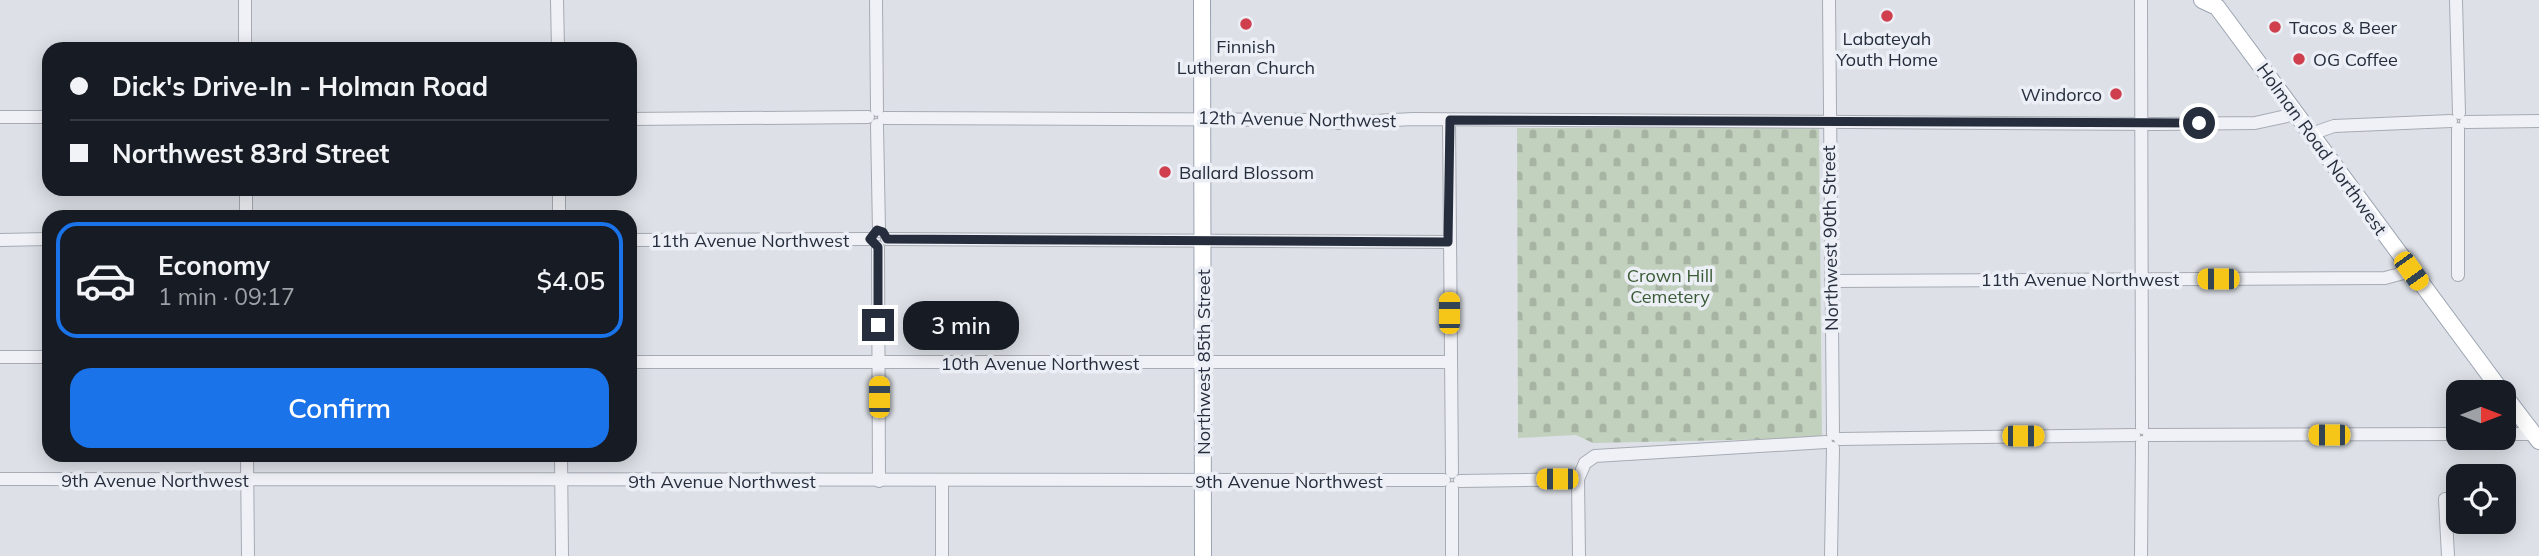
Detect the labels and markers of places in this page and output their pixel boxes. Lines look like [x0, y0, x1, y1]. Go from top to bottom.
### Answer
marker: Labateyah Youth Home [1879, 8, 1895, 24]
marker: Finnish Lutheran Church [1238, 16, 1254, 32]
place label: Tacos & Beer [2289, 16, 2398, 39]
marker: Tacos & Beer [2267, 19, 2283, 35]
place label: Labateyah Youth Home [1835, 27, 1938, 71]
place label: Finnish Lutheran Church [1177, 35, 1315, 79]
place label: OG Coffee [2313, 48, 2398, 71]
marker: OG Coffee [2291, 51, 2307, 67]
place label: Windorco [2021, 83, 2102, 106]
marker: Windorco [2108, 86, 2124, 102]
place label: Ballard Blossom [1179, 161, 1314, 184]
marker: Ballard Blossom [1157, 164, 1173, 180]

